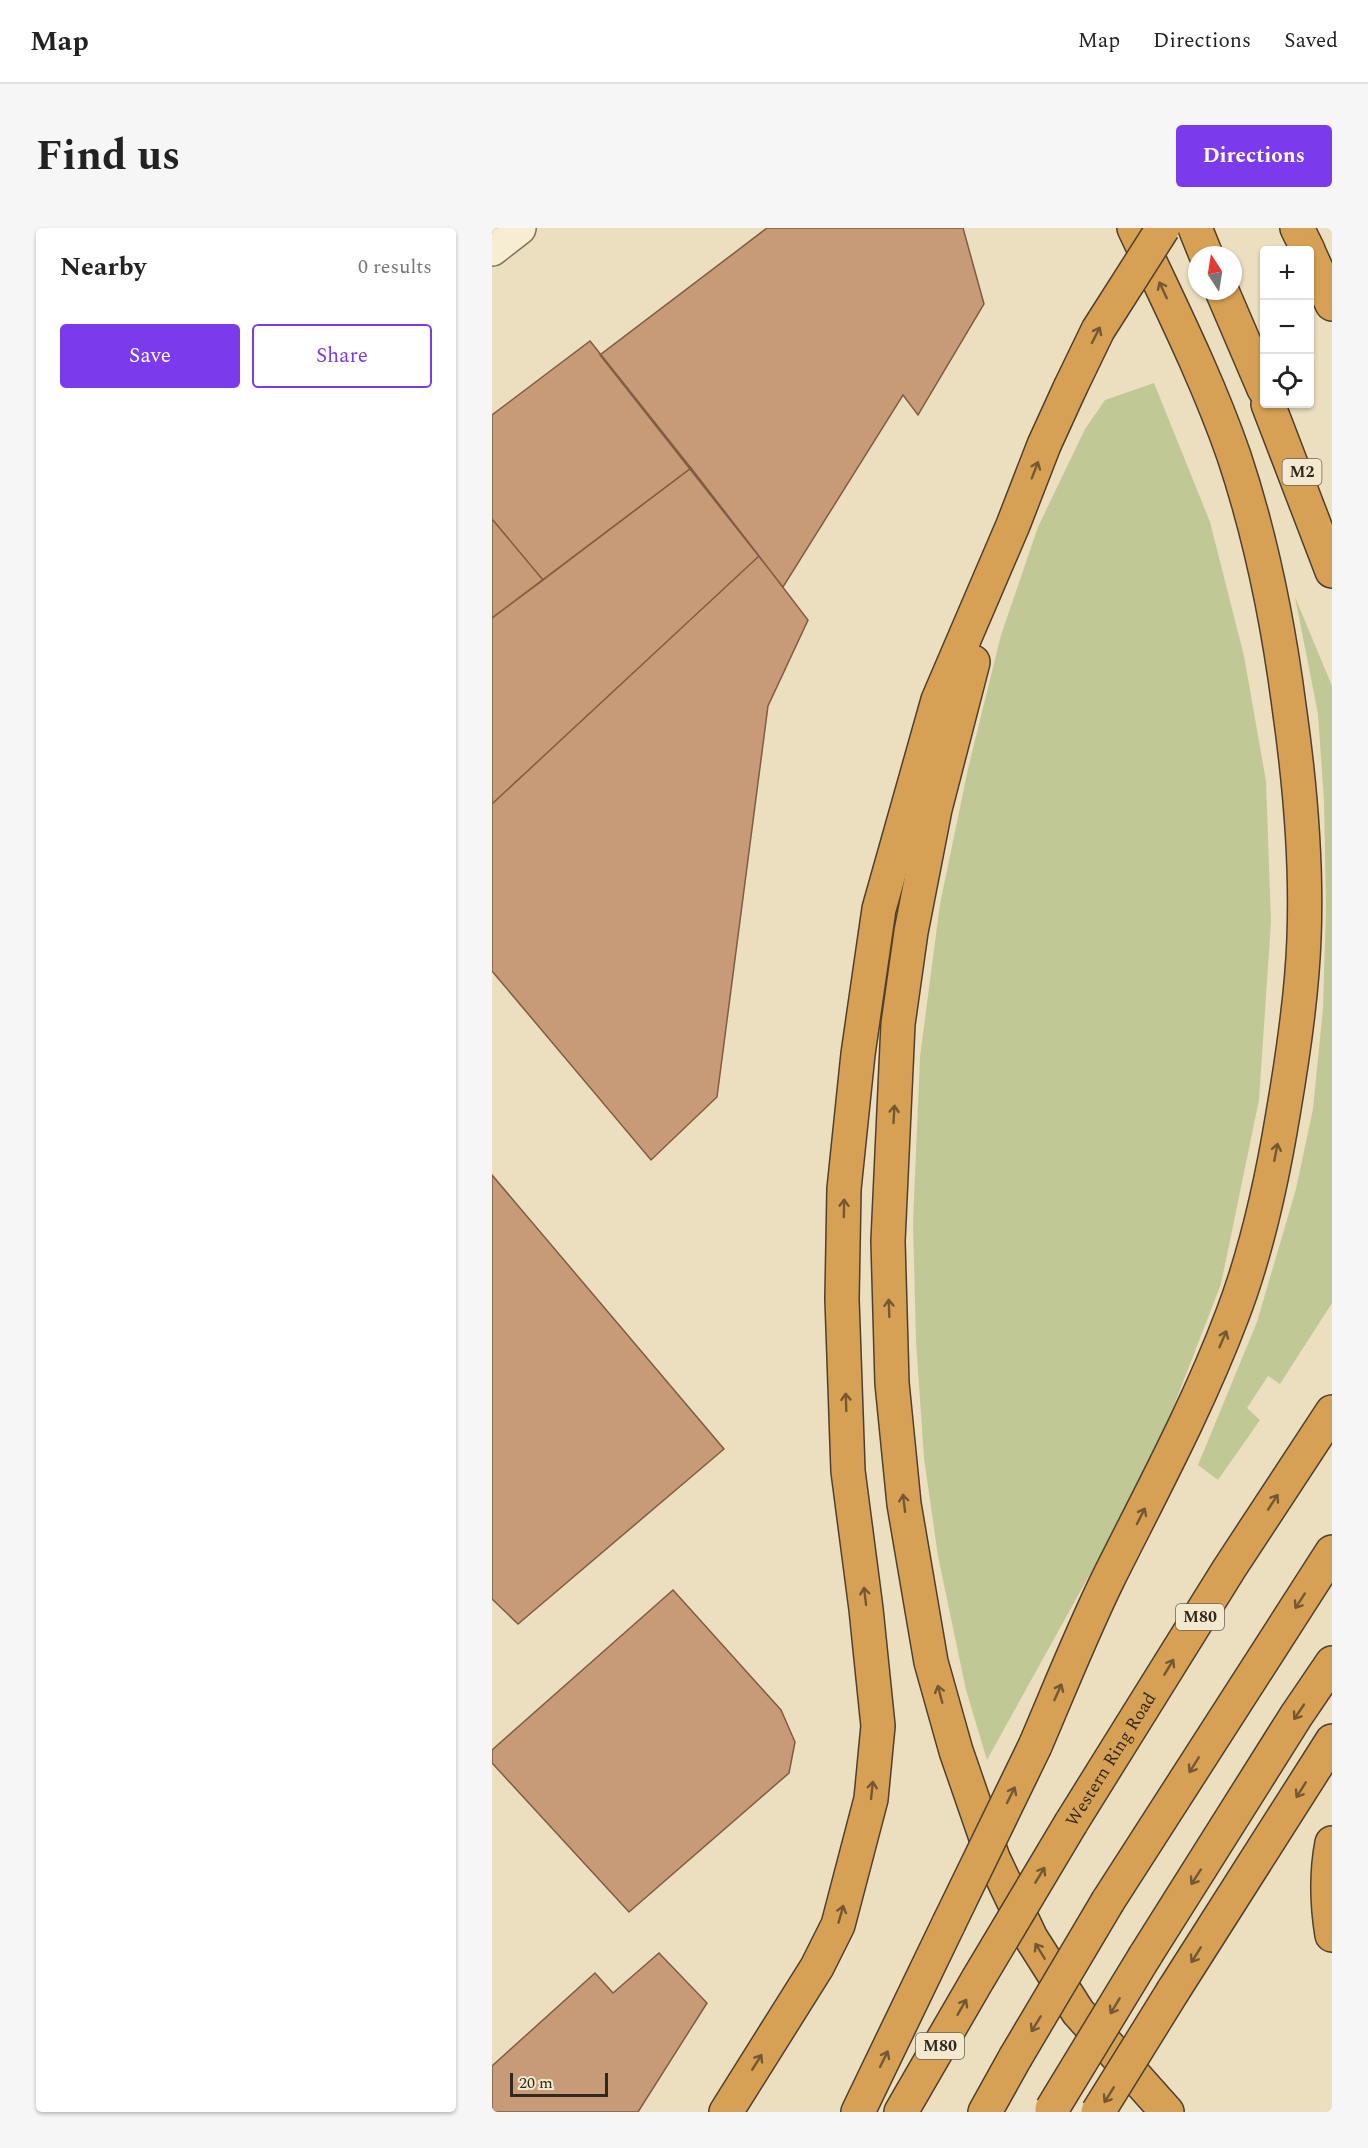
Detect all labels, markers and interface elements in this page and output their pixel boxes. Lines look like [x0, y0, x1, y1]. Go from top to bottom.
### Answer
text: Map [30, 20, 89, 63]
text: Map [1078, 25, 1120, 57]
text: Directions [1153, 25, 1251, 57]
text: Saved [1284, 25, 1338, 57]
text: Find us [36, 125, 180, 188]
button: Directions [1176, 125, 1332, 187]
north arrow [1188, 246, 1242, 300]
map controls [1260, 246, 1314, 408]
button: + [1260, 246, 1314, 300]
text: Nearby [60, 247, 146, 287]
text: 0 results [358, 252, 432, 282]
one-way arrow [1157, 281, 1169, 299]
button: − [1260, 300, 1314, 354]
button: Save [60, 324, 240, 388]
button: Share [252, 324, 432, 388]
one-way arrow [1090, 327, 1102, 344]
button: locate [1260, 354, 1314, 408]
road number: M2 [1282, 459, 1322, 485]
one-way arrow [1030, 461, 1041, 480]
one-way arrow [888, 1104, 899, 1124]
one-way arrow [1271, 1143, 1282, 1162]
one-way arrow [838, 1198, 850, 1218]
one-way arrow [884, 1299, 895, 1319]
one-way arrow [1218, 1330, 1229, 1349]
one-way arrow [840, 1393, 852, 1413]
one-way arrow [898, 1493, 909, 1513]
one-way arrow [1267, 1494, 1279, 1511]
one-way arrow [1136, 1507, 1147, 1525]
one-way arrow [859, 1587, 870, 1607]
one-way arrow [1294, 1593, 1306, 1609]
road number: M80 [1176, 1604, 1224, 1630]
one-way arrow [1164, 1659, 1176, 1676]
one-way arrow [1053, 1684, 1064, 1702]
one-way arrow [934, 1685, 945, 1704]
street label: Western Ring Road [1059, 1687, 1163, 1832]
one-way arrow [1293, 1703, 1305, 1719]
one-way arrow [1188, 1757, 1201, 1774]
one-way arrow [866, 1781, 877, 1801]
one-way arrow [1294, 1781, 1306, 1798]
one-way arrow [1006, 1786, 1018, 1804]
one-way arrow [1035, 1867, 1047, 1884]
one-way arrow [1190, 1868, 1202, 1885]
one-way arrow [836, 1905, 847, 1924]
one-way arrow [1033, 1943, 1045, 1960]
one-way arrow [1190, 1946, 1202, 1963]
one-way arrow [1108, 1997, 1120, 2014]
one-way arrow [956, 1999, 968, 2016]
one-way arrow [1029, 2015, 1041, 2032]
road number: M80 [916, 2033, 964, 2059]
one-way arrow [878, 2051, 890, 2069]
one-way arrow [751, 2054, 764, 2071]
scale bar [510, 2070, 608, 2098]
text: 20 m [519, 2071, 553, 2095]
one-way arrow [1103, 2086, 1115, 2103]

